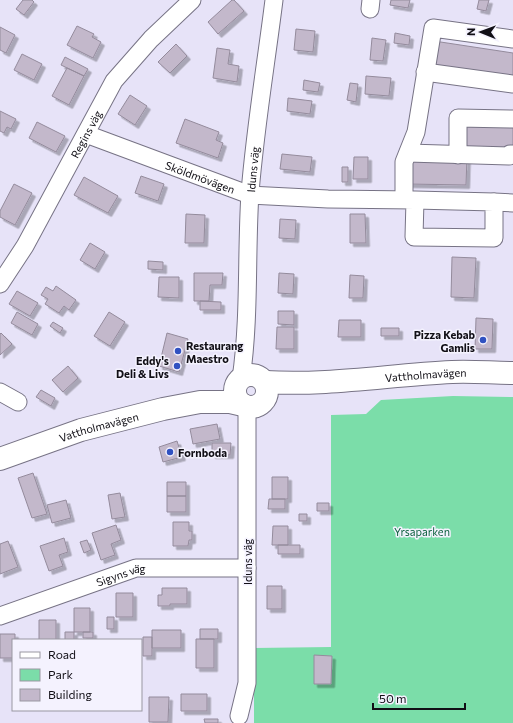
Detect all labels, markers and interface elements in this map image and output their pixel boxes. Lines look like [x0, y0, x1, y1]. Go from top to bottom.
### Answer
north arrow [461, 12, 501, 52]
text: N [464, 28, 477, 36]
street label: Regins väg [67, 108, 104, 160]
street label: Iduns väg [244, 146, 261, 193]
street label: Sköldmövägen [164, 158, 237, 195]
place label: Pizza Kebab Gamlis [414, 328, 475, 354]
marker: Pizza Kebab Gamlis [478, 335, 488, 345]
place label: Restaurang Maestro [186, 339, 243, 365]
marker: Restaurang Maestro [173, 346, 183, 356]
place label: Eddy's Deli & Livs [116, 354, 169, 380]
marker: Eddy's Deli & Livs [172, 361, 182, 371]
street label: Vattholmavägen [384, 365, 467, 384]
street label: Vattholmavägen [57, 409, 140, 444]
place label: Fornboda [178, 446, 227, 459]
marker: Fornboda [165, 447, 175, 457]
park label: Yrsaparken [394, 525, 450, 538]
street label: Iduns väg [241, 539, 254, 585]
street label: Sigyns väg [94, 562, 146, 588]
legend [12, 639, 142, 711]
text: Road [48, 647, 76, 661]
text: Park [48, 667, 74, 681]
scale bar [373, 685, 465, 711]
text: Building [48, 687, 92, 701]
text: 50 m [379, 691, 407, 705]

